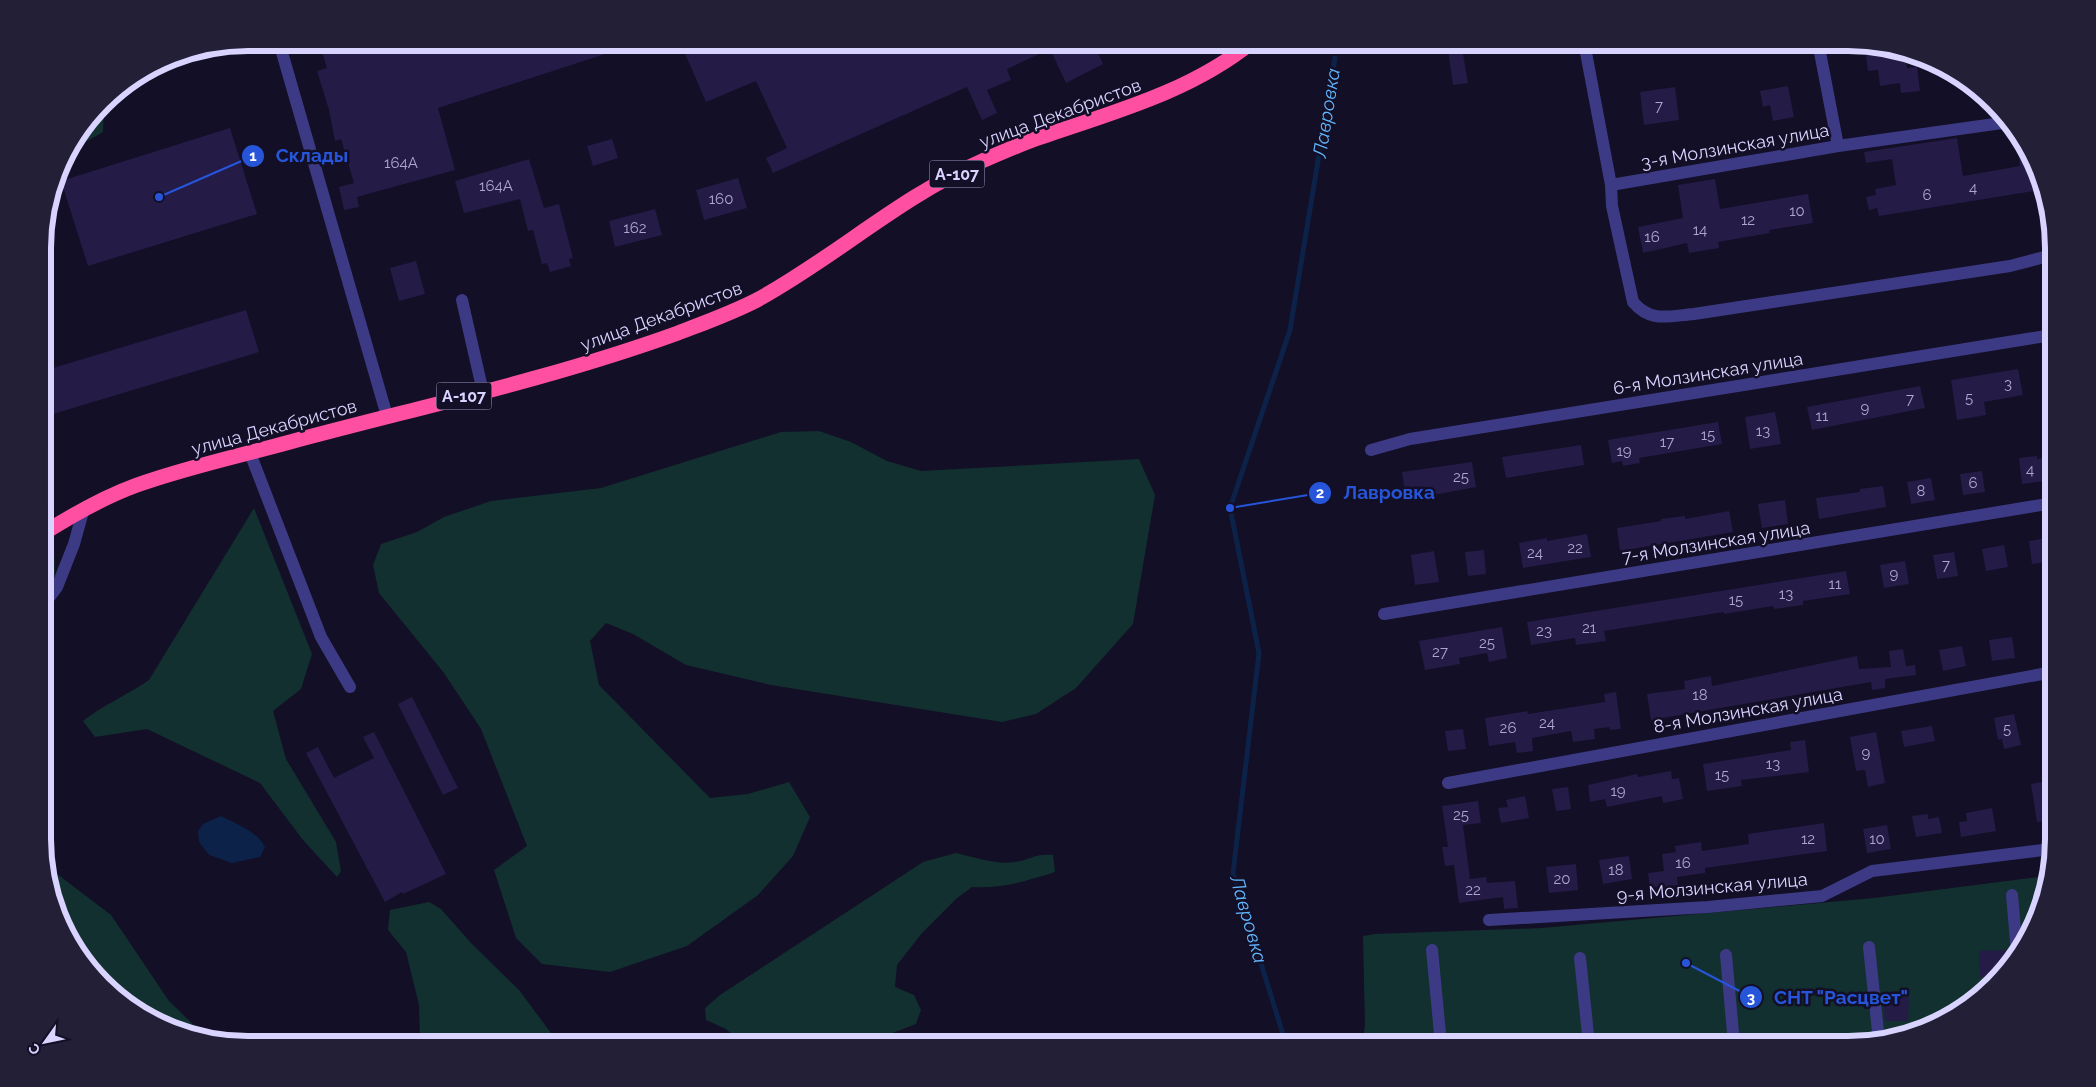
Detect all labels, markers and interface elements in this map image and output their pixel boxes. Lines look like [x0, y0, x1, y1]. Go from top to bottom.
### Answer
water label: Лавровка [1308, 67, 1344, 160]
street label: улица Декабристов [976, 74, 1144, 152]
house number: 7 [1655, 97, 1663, 115]
street label: 3-я Молзинская улица [1639, 119, 1831, 173]
callout: Склады [241, 139, 358, 173]
text: Склады [276, 144, 348, 166]
text: 1 [249, 147, 257, 165]
house number: 164А [384, 154, 418, 172]
road number: А-107 [930, 160, 984, 188]
house number: 164А [479, 177, 513, 195]
house number: 4 [1969, 179, 1977, 197]
house number: 6 [1922, 186, 1932, 204]
house number: 160 [709, 190, 733, 208]
house number: 10 [1789, 202, 1805, 220]
house number: 12 [1741, 211, 1755, 229]
house number: 162 [623, 219, 647, 237]
house number: 14 [1693, 221, 1707, 239]
house number: 16 [1644, 228, 1660, 246]
street label: улица Декабристов [577, 277, 745, 355]
street label: 6-я Молзинская улица [1612, 348, 1804, 398]
house number: 3 [2004, 375, 2012, 393]
road number: А-107 [436, 382, 492, 410]
house number: 5 [1965, 389, 1973, 407]
house number: 7 [1906, 390, 1914, 408]
street label: улица Декабристов [189, 395, 359, 459]
house number: 9 [1861, 399, 1870, 417]
house number: 11 [1816, 407, 1829, 425]
house number: 13 [1756, 422, 1770, 440]
house number: 15 [1701, 426, 1715, 444]
house number: 17 [1660, 433, 1674, 451]
house number: 19 [1616, 442, 1632, 460]
house number: 4 [2026, 461, 2034, 479]
house number: 25 [1453, 468, 1469, 486]
house number: 6 [1968, 474, 1978, 492]
callout: Лавровка [1308, 476, 1445, 510]
text: Лавровка [1343, 481, 1435, 503]
house number: 8 [1917, 482, 1926, 500]
text: 2 [1316, 484, 1324, 502]
street label: 7-я Молзинская улица [1621, 517, 1811, 567]
house number: 22 [1567, 539, 1583, 557]
house number: 24 [1527, 544, 1543, 562]
house number: 7 [1942, 556, 1950, 574]
house number: 9 [1890, 565, 1899, 583]
house number: 11 [1829, 575, 1842, 593]
house number: 13 [1779, 585, 1793, 603]
house number: 15 [1729, 591, 1743, 609]
house number: 21 [1582, 619, 1597, 637]
house number: 23 [1536, 622, 1552, 640]
house number: 25 [1479, 634, 1495, 652]
house number: 27 [1432, 643, 1448, 661]
street label: 8-я Молзинская улица [1652, 683, 1844, 737]
house number: 18 [1692, 686, 1708, 704]
house number: 24 [1539, 714, 1555, 732]
house number: 26 [1500, 719, 1516, 737]
house number: 5 [2003, 720, 2011, 738]
house number: 9 [1862, 744, 1871, 762]
house number: 13 [1766, 755, 1780, 773]
house number: 15 [1715, 766, 1729, 784]
house number: 19 [1610, 782, 1626, 800]
house number: 25 [1453, 806, 1469, 824]
house number: 12 [1801, 830, 1815, 848]
house number: 10 [1869, 830, 1885, 848]
house number: 16 [1675, 854, 1691, 872]
house number: 18 [1608, 861, 1624, 879]
street label: 9-я Молзинская улица [1616, 868, 1808, 906]
house number: 20 [1554, 870, 1571, 888]
water label: Лавровка [1226, 872, 1272, 965]
house number: 22 [1465, 881, 1481, 899]
callout: СНТ "Расцвет" [1738, 980, 1918, 1014]
text: СНТ "Расцвет" [1774, 986, 1908, 1008]
text: 3 [1747, 989, 1755, 1007]
north arrow [20, 1017, 70, 1067]
text: С [25, 1040, 43, 1057]

